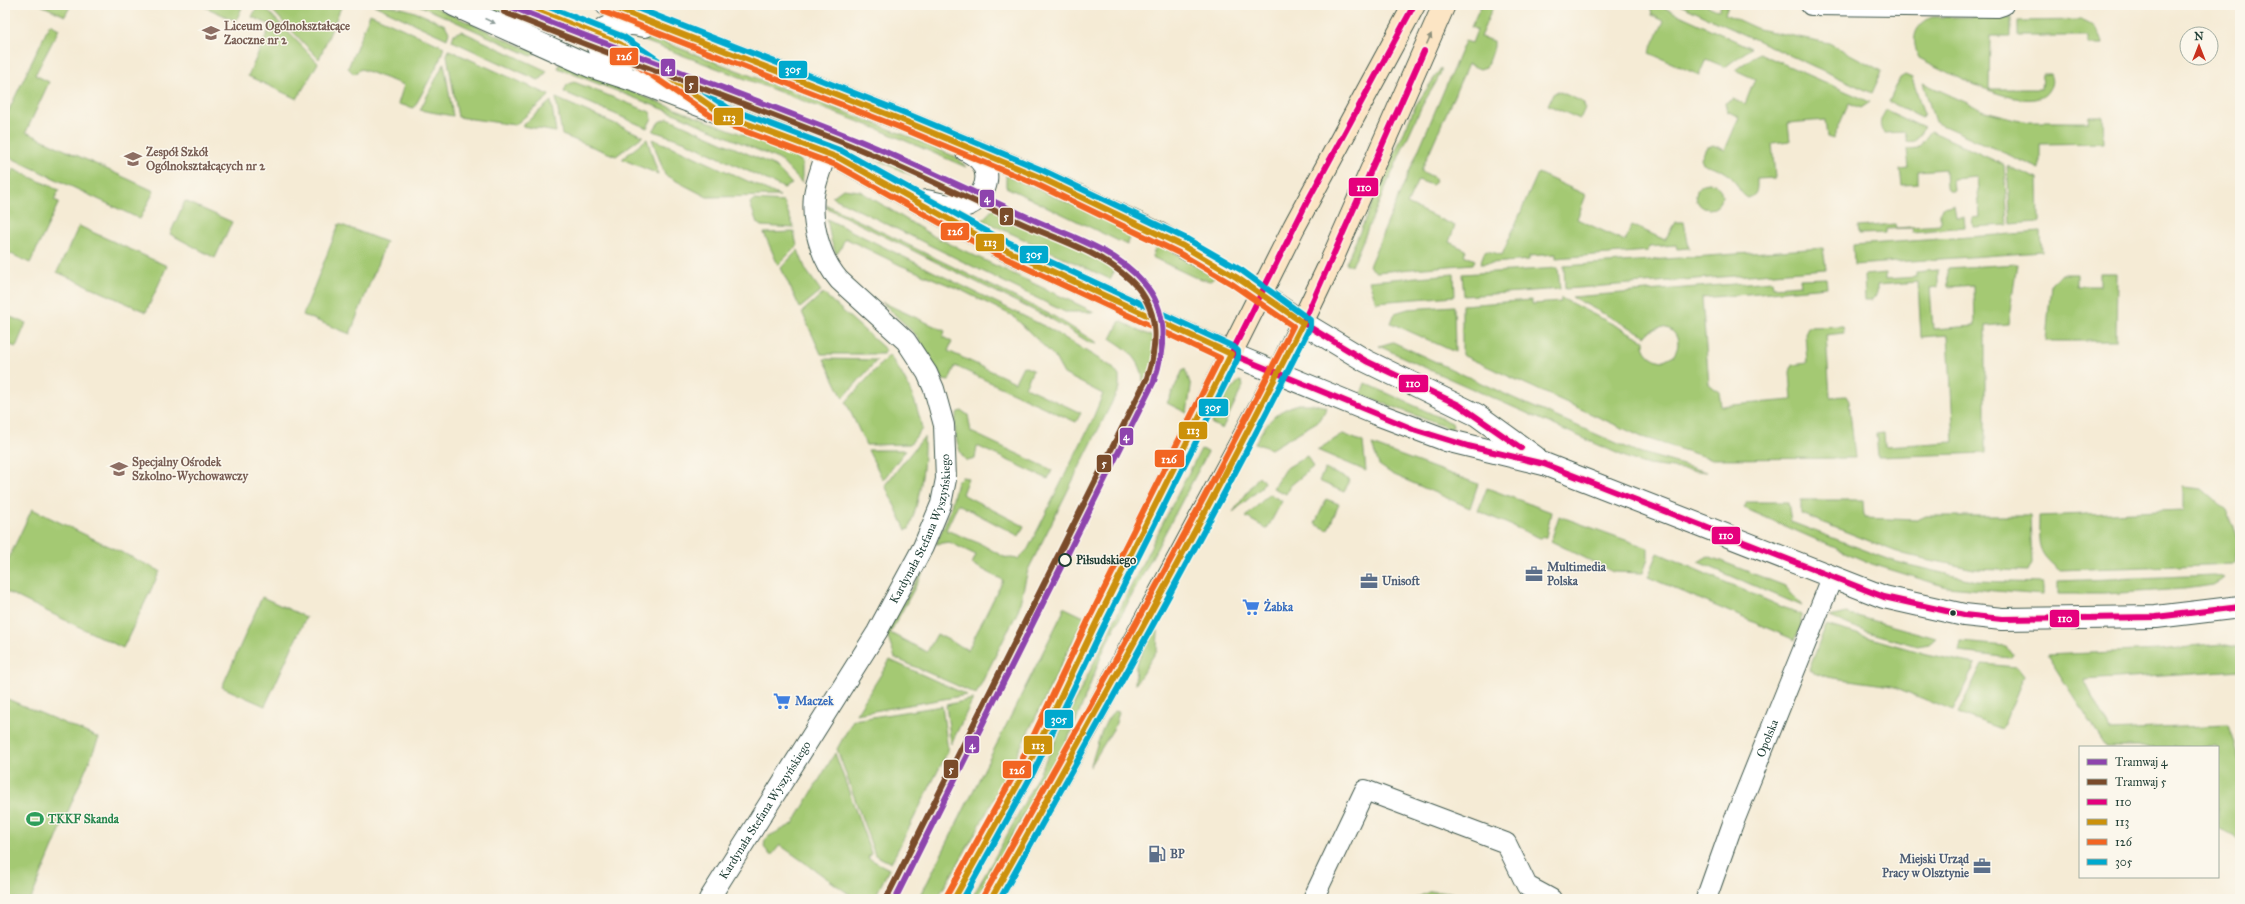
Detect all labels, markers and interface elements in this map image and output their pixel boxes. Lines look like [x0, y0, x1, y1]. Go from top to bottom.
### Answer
one-way arrow [484, 18, 495, 24]
place label: Liceum Ogólnokształcące Zaoczne nr 2 [224, 19, 350, 47]
school or university icon: Liceum Ogólnokształcące Zaoczne nr 2 [201, 23, 221, 43]
north arrow [2179, 26, 2219, 66]
text: N [2194, 30, 2204, 43]
one-way arrow [1426, 33, 1432, 45]
line badge: 126 [609, 47, 639, 66]
text: 126 [616, 50, 633, 63]
line badge: 4 [660, 58, 676, 77]
line badge: 305 [778, 60, 808, 79]
text: 4 [665, 61, 672, 75]
text: 305 [785, 63, 802, 77]
line badge: 5 [684, 75, 699, 94]
text: 5 [688, 78, 694, 91]
line badge: 113 [713, 107, 744, 126]
text: 113 [722, 111, 736, 125]
place label: Zespół Szkół Ogólnokształcących nr 2 [146, 145, 266, 174]
school or university icon: Zespół Szkół Ogólnokształcących nr 2 [123, 149, 143, 169]
line badge: 110 [1348, 177, 1379, 197]
text: 110 [1356, 181, 1372, 194]
line badge: 4 [979, 189, 995, 208]
text: 4 [984, 192, 991, 206]
line badge: 5 [999, 207, 1014, 226]
text: 5 [1003, 210, 1009, 223]
line badge: 126 [940, 222, 970, 241]
text: 126 [947, 225, 964, 238]
line badge: 113 [975, 233, 1005, 252]
text: 113 [983, 236, 997, 250]
line badge: 305 [1019, 245, 1049, 264]
text: 305 [1026, 248, 1043, 262]
line badge: 110 [1398, 374, 1429, 393]
text: 110 [1405, 377, 1421, 390]
line badge: 305 [1198, 398, 1229, 417]
text: 305 [1205, 401, 1222, 415]
line badge: 113 [1178, 421, 1208, 440]
text: 113 [1186, 424, 1200, 438]
line badge: 4 [1119, 427, 1134, 446]
text: 4 [1123, 430, 1130, 444]
line badge: 126 [1154, 449, 1185, 468]
text: 126 [1161, 453, 1178, 466]
street label: Kardynała Stefana Wyszyńskiego [887, 454, 954, 606]
line badge: 5 [1096, 454, 1112, 473]
place label: Specjalny Ośrodek Szkolno-Wychowawczy [132, 455, 250, 484]
text: 5 [1101, 457, 1107, 470]
school or university icon: Specjalny Ośrodek Szkolno-Wychowawczy [109, 459, 129, 479]
line badge: 110 [1711, 526, 1741, 545]
text: 110 [1718, 529, 1734, 542]
marker: Piłsudskiego [1058, 553, 1072, 567]
place label: Piłsudskiego [1076, 553, 1136, 568]
place label: Multimedia Polska [1547, 560, 1607, 588]
office icon: Multimedia Polska [1524, 564, 1544, 584]
office icon: Unisoft [1359, 571, 1379, 591]
place label: Unisoft [1382, 574, 1421, 588]
supermarket icon: Żabka [1241, 597, 1261, 617]
place label: Żabka [1264, 598, 1294, 614]
unlabelled marker [1948, 608, 1958, 618]
line badge: 110 [2049, 609, 2080, 628]
text: 110 [2057, 612, 2073, 625]
supermarket icon: Maczek [772, 691, 792, 711]
place label: Maczek [795, 694, 834, 708]
line badge: 305 [1044, 709, 1074, 729]
text: 305 [1051, 713, 1068, 727]
street label: Opolska [1753, 717, 1782, 759]
line badge: 4 [964, 735, 980, 754]
line badge: 113 [1023, 735, 1053, 755]
street label: Kardynała Stefana Wyszyńskiego [716, 738, 814, 882]
text: 4 [969, 739, 976, 753]
text: 113 [1031, 739, 1045, 753]
legend [2079, 746, 2219, 878]
text: Tramwaj 4 [2115, 755, 2168, 769]
line badge: 5 [943, 759, 959, 779]
line badge: 126 [1002, 760, 1032, 779]
text: 5 [948, 763, 954, 776]
text: 126 [1009, 764, 1026, 777]
text: Tramwaj 5 [2115, 775, 2167, 789]
text: 110 [2115, 795, 2131, 809]
sports icon: TKKF Skanda [25, 809, 45, 829]
place label: TKKF Skanda [47, 812, 120, 826]
text: 113 [2115, 815, 2129, 829]
text: 126 [2115, 835, 2133, 849]
fuel station icon: BP [1147, 844, 1167, 864]
place label: BP [1170, 847, 1185, 861]
place label: Miejski Urząd Pracy w Olsztynie [1882, 852, 1970, 881]
text: 305 [2115, 855, 2133, 869]
office icon: Miejski Urząd Pracy w Olsztynie [1972, 856, 1992, 876]

